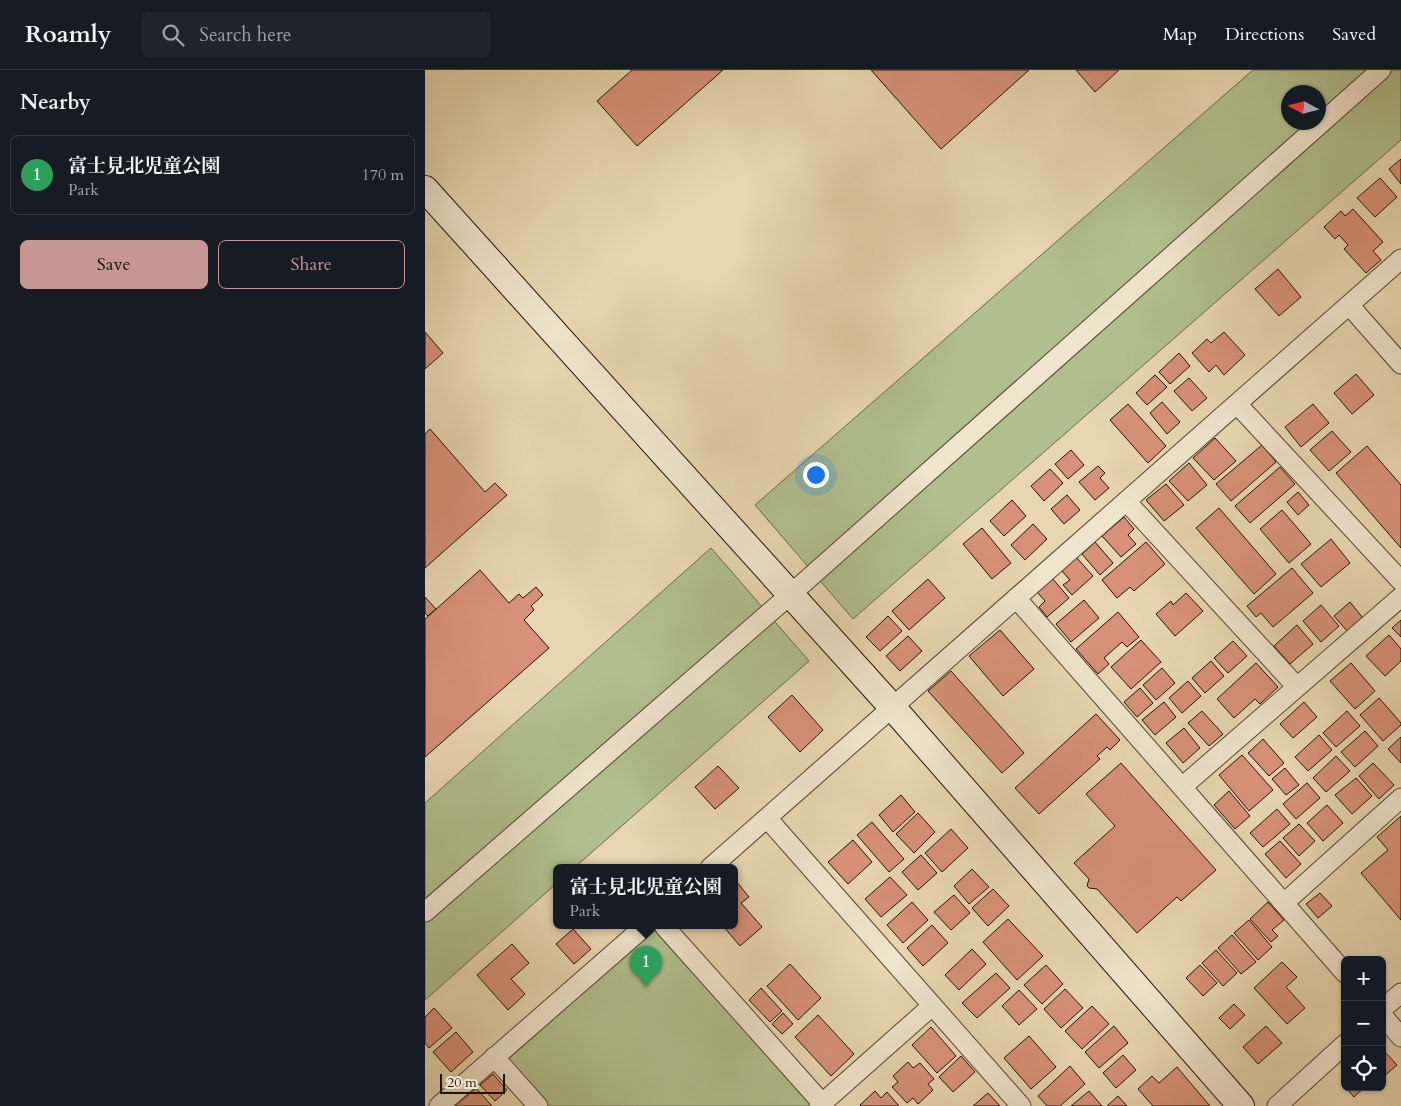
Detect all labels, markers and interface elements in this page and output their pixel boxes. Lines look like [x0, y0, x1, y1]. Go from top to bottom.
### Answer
search box [141, 12, 491, 57]
text: Roamly [25, 18, 111, 51]
icon: search [159, 21, 187, 49]
text: Search here [199, 22, 291, 48]
text: Map [1163, 22, 1197, 47]
text: Directions [1225, 22, 1304, 47]
text: Saved [1332, 22, 1376, 47]
north arrow [1281, 85, 1326, 130]
text: Nearby [20, 88, 91, 117]
text: 富士見北児童公園 [68, 153, 220, 179]
text: 1 [33, 164, 41, 186]
text: 170 m [362, 164, 404, 186]
text: Park [68, 179, 99, 201]
button: Save [20, 240, 208, 289]
button: Share [218, 240, 405, 289]
your location [803, 462, 829, 488]
popup [553, 864, 738, 929]
text: 富士見北児童公園 [569, 874, 722, 900]
text: Park [569, 900, 600, 922]
pin: 1 [630, 946, 662, 987]
map controls [1341, 956, 1386, 1091]
button: + [1341, 956, 1386, 1001]
button: − [1341, 1001, 1386, 1046]
button: locate [1341, 1046, 1386, 1091]
scale bar [440, 1071, 505, 1094]
text: 20 m [447, 1073, 477, 1092]

